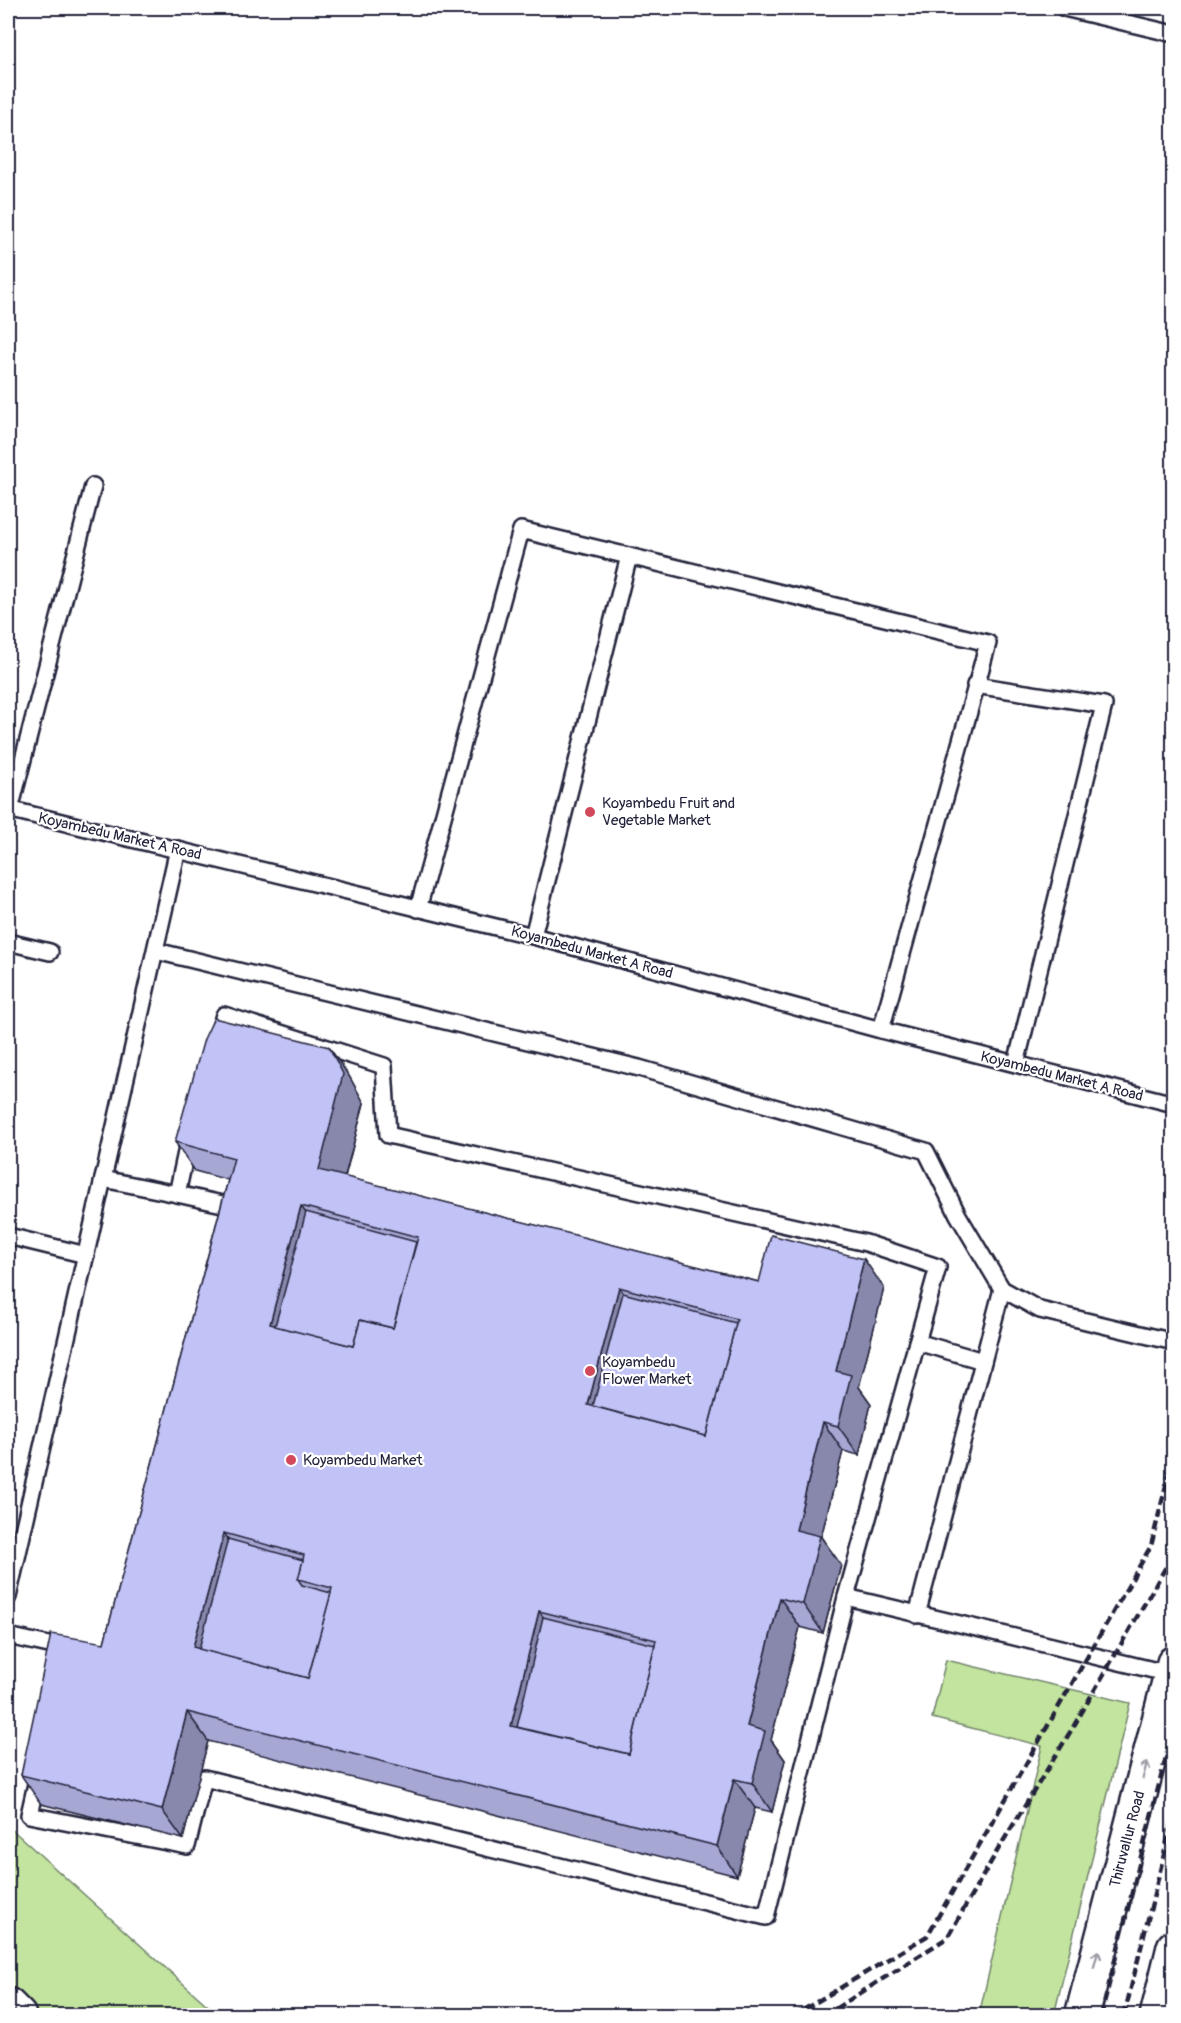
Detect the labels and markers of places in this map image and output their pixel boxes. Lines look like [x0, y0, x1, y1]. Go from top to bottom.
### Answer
place label: Koyambedu Fruit and Vegetable Market [602, 794, 735, 830]
marker: Koyambedu Fruit and Vegetable Market [583, 805, 597, 819]
place label: Koyambedu Flower Market [602, 1353, 692, 1389]
marker: Koyambedu Flower Market [583, 1364, 597, 1378]
place label: Koyambedu Market [303, 1451, 423, 1470]
marker: Koyambedu Market [284, 1453, 298, 1467]

